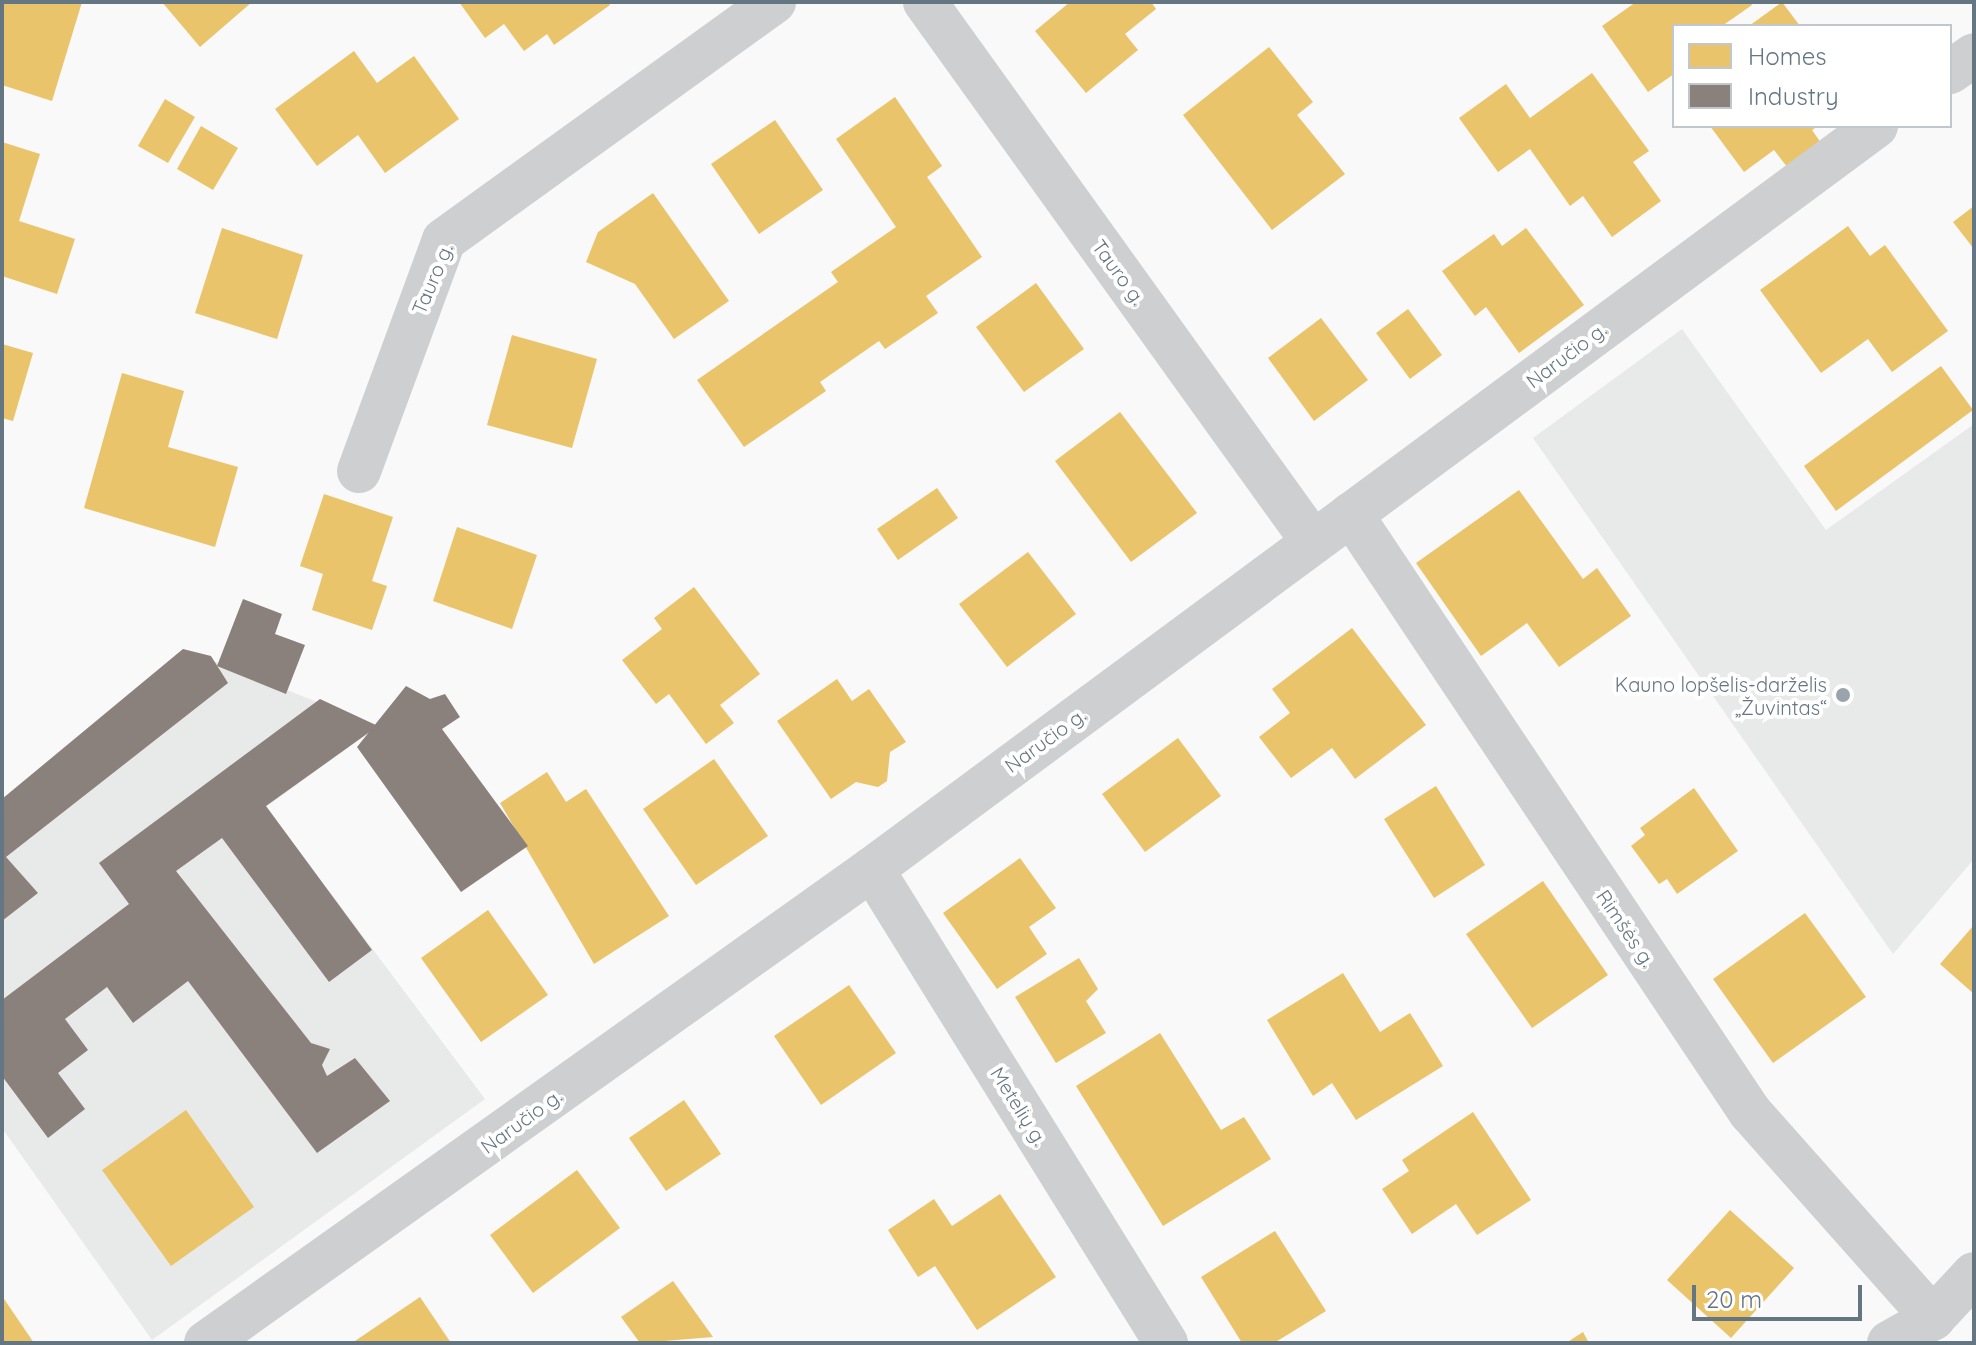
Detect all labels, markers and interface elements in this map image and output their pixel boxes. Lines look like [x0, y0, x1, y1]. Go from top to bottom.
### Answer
legend [1672, 24, 1952, 128]
text: Homes [1748, 41, 1826, 71]
text: Industry [1748, 81, 1839, 111]
street label: Tauro g. [1087, 235, 1151, 309]
street label: Tauro g. [406, 240, 458, 318]
street label: Naručio g. [1521, 317, 1611, 393]
place label: Kauno lopšelis-darželis „Žuvintas“ [1615, 672, 1827, 719]
marker: Kauno lopšelis-darželis „Žuvintas“ [1834, 686, 1852, 704]
street label: Naručio g. [1000, 703, 1090, 777]
street label: Rimšės g. [1592, 885, 1660, 971]
street label: Metelių g. [986, 1062, 1052, 1150]
street label: Naručio g. [476, 1084, 566, 1158]
scale bar [1696, 1269, 1866, 1319]
text: 20 m [1706, 1284, 1762, 1314]

